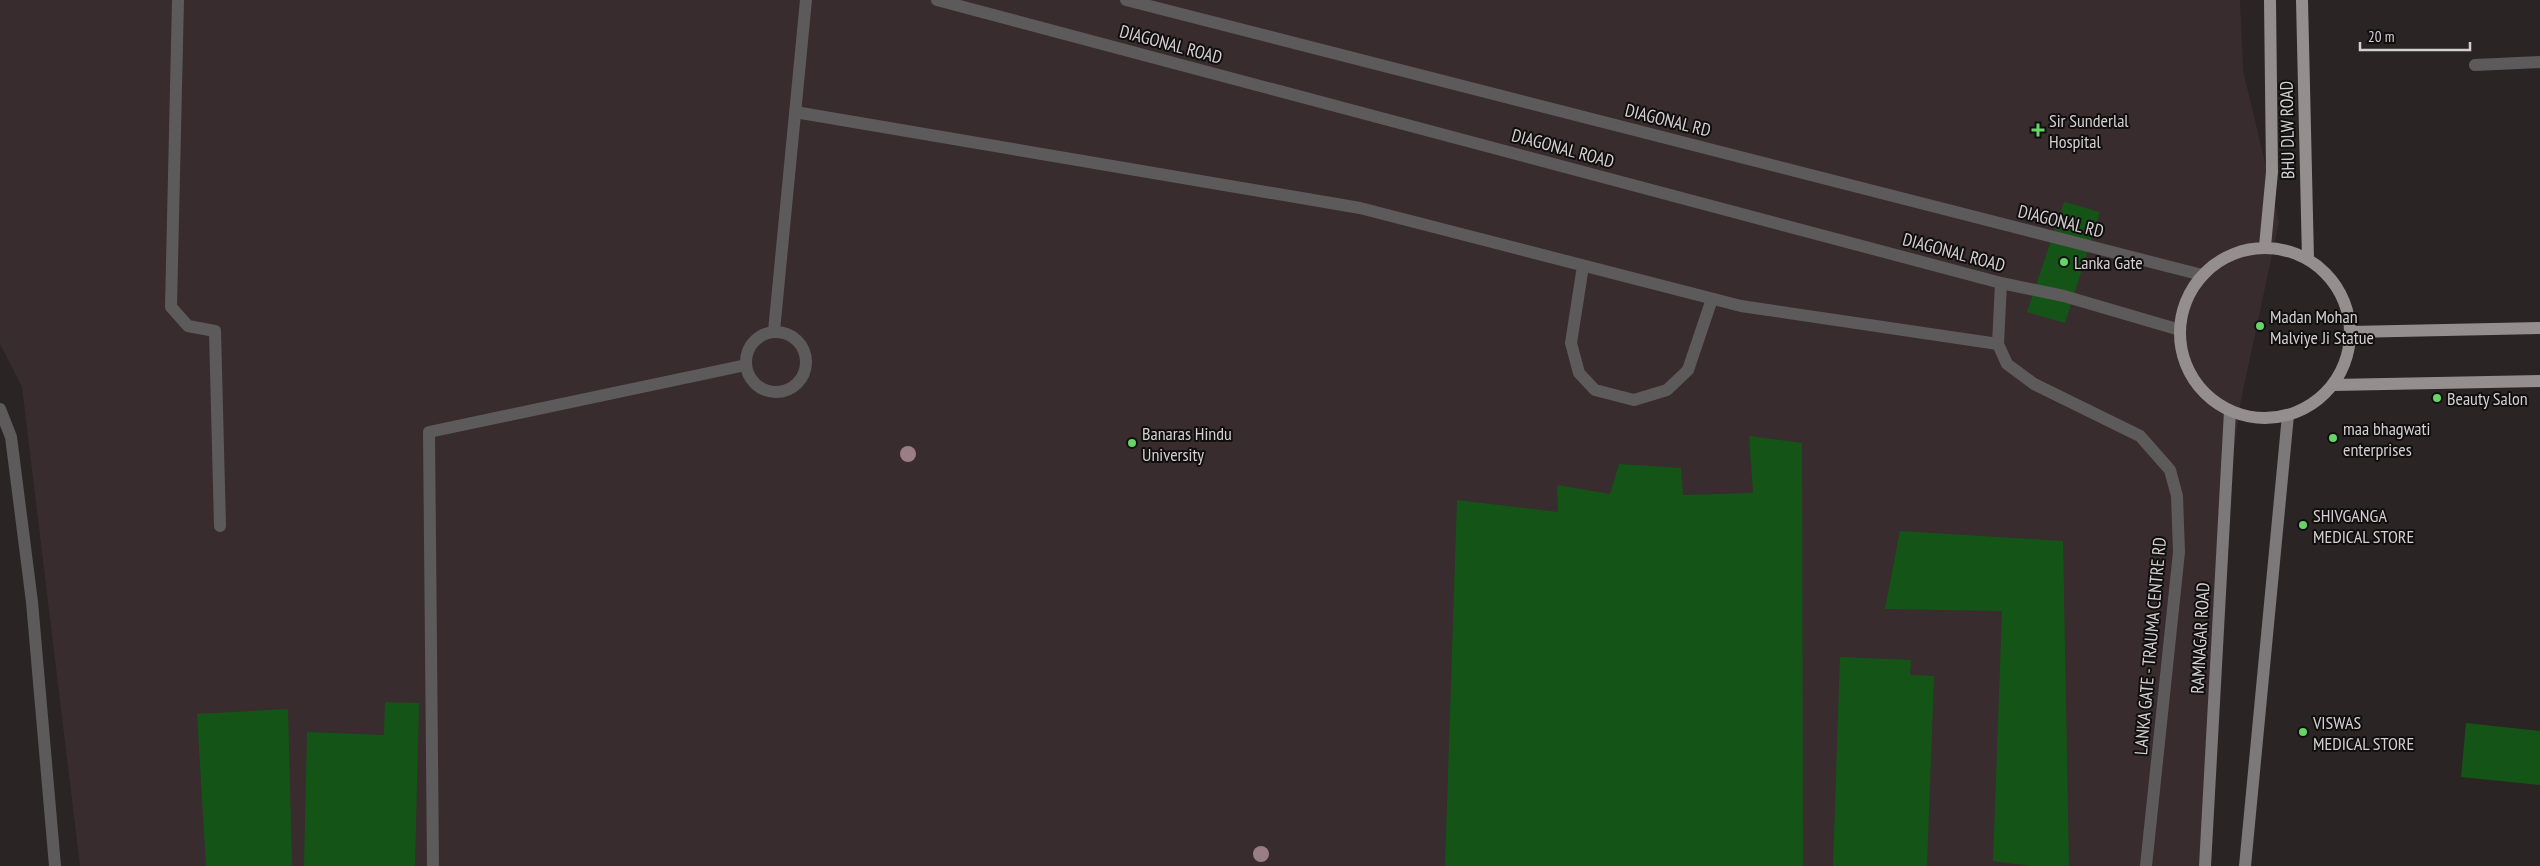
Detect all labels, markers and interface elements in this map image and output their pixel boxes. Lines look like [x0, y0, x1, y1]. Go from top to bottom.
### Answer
street label: DIAGONAL ROAD [1117, 19, 1225, 69]
scale bar [2360, 20, 2470, 52]
text: 20 m [2368, 27, 2394, 46]
street label: BHU DLW ROAD [2275, 81, 2299, 179]
street label: DIAGONAL RD [1623, 98, 1713, 142]
place label: Sir Sunderlal Hospital [2049, 109, 2129, 153]
street label: DIAGONAL ROAD [1509, 123, 1617, 173]
marker: Sir Sunderlal Hospital [2031, 123, 2045, 137]
street label: DIAGONAL RD [2016, 199, 2106, 243]
street label: DIAGONAL ROAD [1900, 227, 2008, 277]
place label: Lanka Gate [2074, 251, 2143, 274]
marker: Lanka Gate [2058, 256, 2070, 268]
place label: Madan Mohan Malviye Ji Statue [2270, 305, 2374, 349]
marker: Madan Mohan Malviye Ji Statue [2254, 320, 2266, 332]
place label: Beauty Salon [2447, 387, 2528, 410]
marker: Beauty Salon [2431, 392, 2443, 404]
place label: maa bhagwati enterprises [2343, 417, 2430, 461]
place label: Banaras Hindu University [1142, 422, 1232, 466]
marker: maa bhagwati enterprises [2327, 432, 2339, 444]
marker: Banaras Hindu University [1126, 437, 1138, 449]
place label: SHIVGANGA MEDICAL STORE [2313, 504, 2414, 548]
marker: SHIVGANGA MEDICAL STORE [2297, 519, 2309, 531]
street label: LANKA GATE - TRAUMA CENTRE RD [2129, 536, 2171, 756]
street label: RAMNAGAR ROAD [2186, 582, 2214, 694]
place label: VISWAS MEDICAL STORE [2312, 711, 2414, 755]
marker: VISWAS MEDICAL STORE [2297, 726, 2309, 738]

